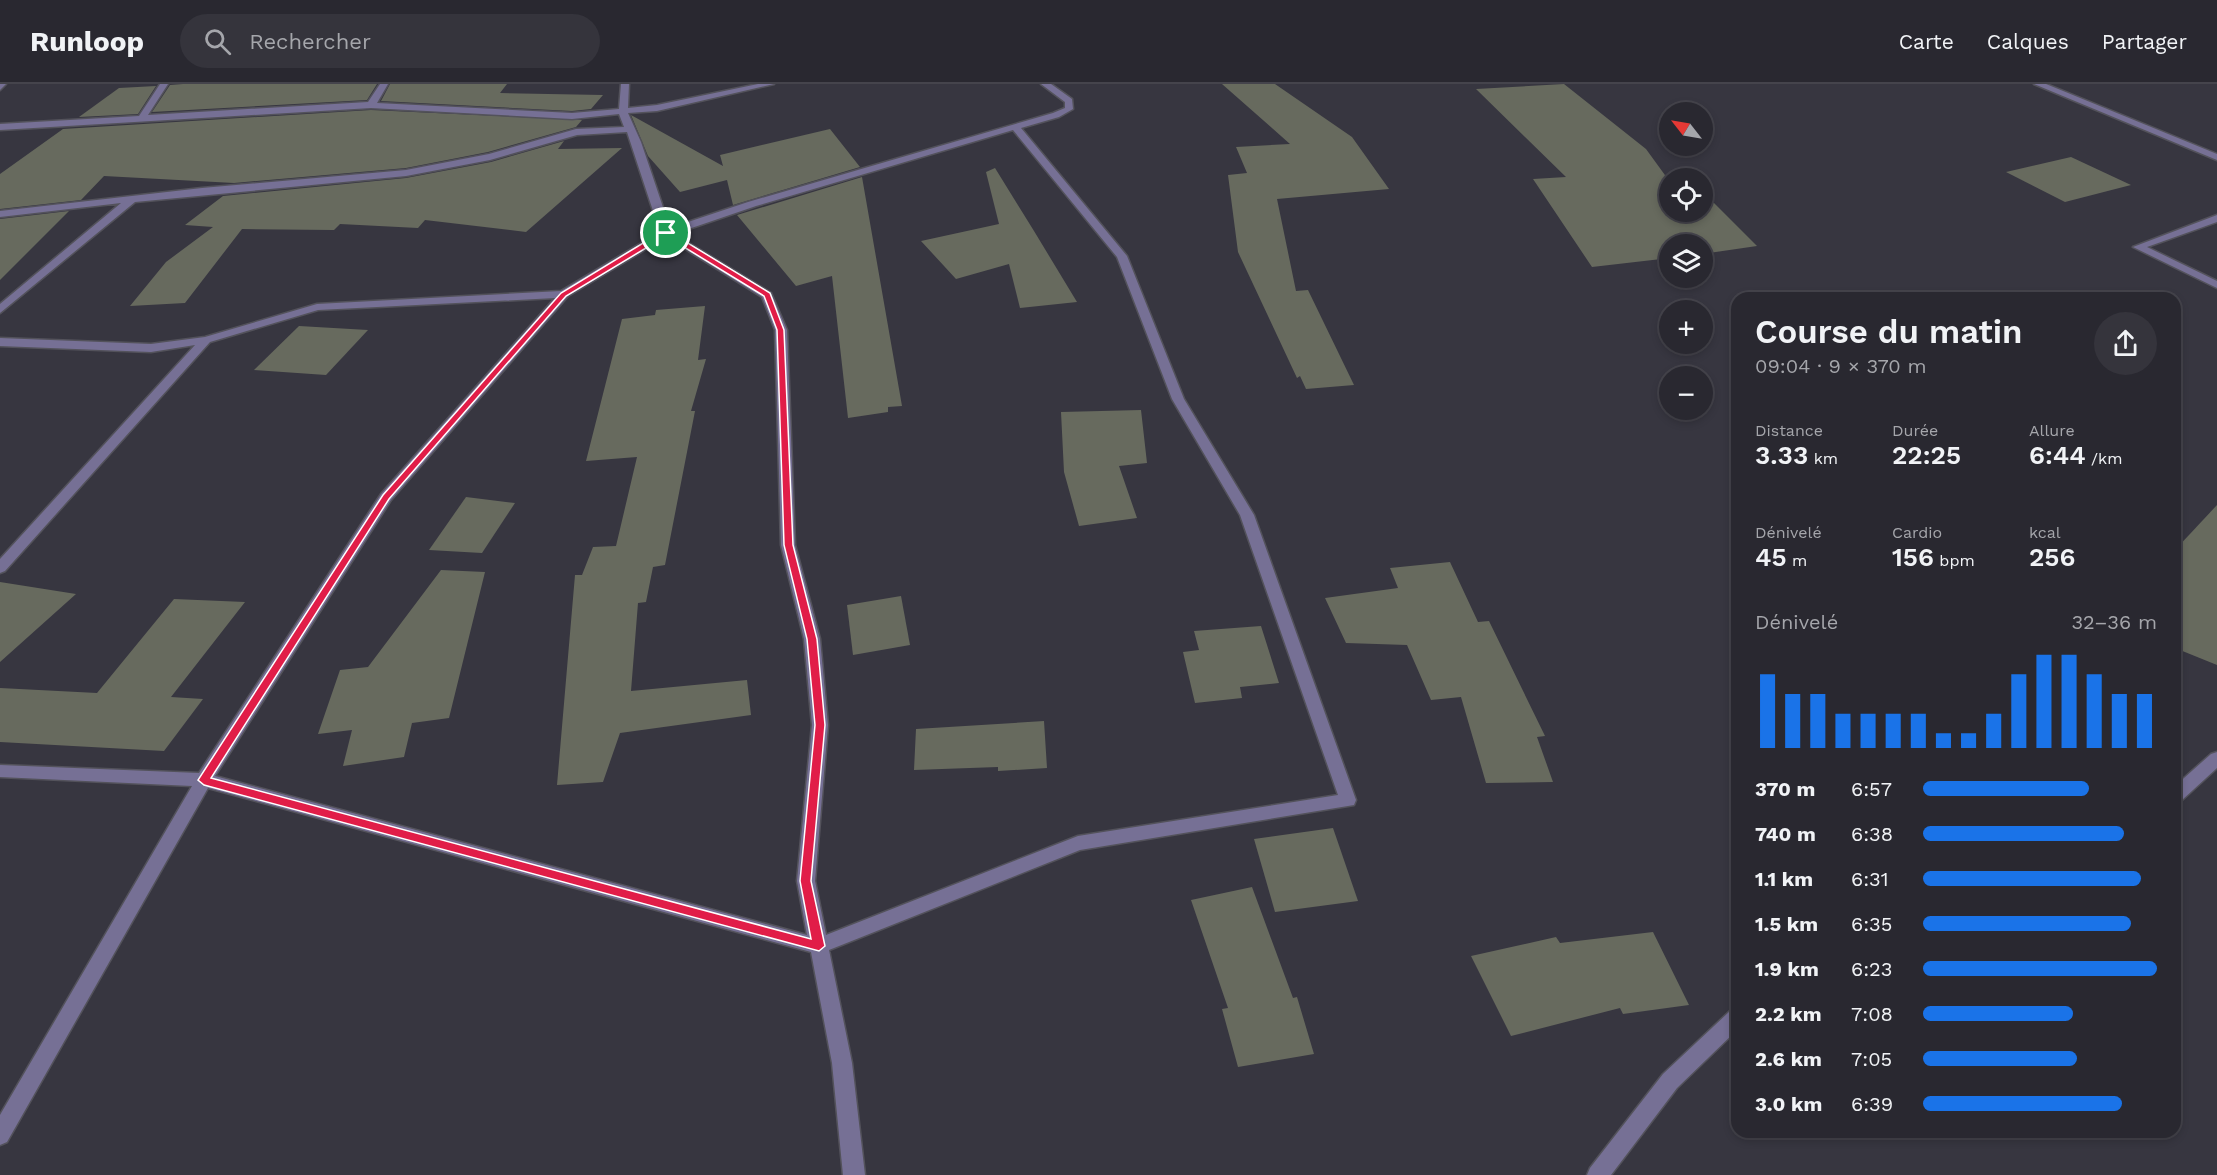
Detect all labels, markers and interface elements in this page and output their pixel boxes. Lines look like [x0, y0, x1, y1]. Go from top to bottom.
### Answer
search box [180, 14, 600, 68]
text: Runloop [30, 25, 144, 58]
icon: search [201, 25, 234, 58]
text: Rechercher [249, 29, 371, 54]
text: Carte [1899, 29, 1954, 54]
text: Calques [1987, 29, 2069, 54]
text: Partager [2102, 29, 2187, 54]
north arrow [1659, 102, 1713, 156]
map controls [1659, 102, 1713, 420]
button: locate [1659, 168, 1713, 222]
pin [640, 207, 691, 258]
icon: arrive [649, 216, 682, 249]
button: layers [1659, 234, 1713, 288]
button: + [1659, 300, 1713, 354]
text: Course du matin [1755, 312, 2022, 351]
button: share [2094, 312, 2157, 375]
text: 09:04 · 9 × 370 m [1755, 354, 1927, 378]
button: − [1659, 366, 1713, 420]
text: Distance [1755, 421, 1823, 440]
text: Durée [1892, 421, 1938, 440]
text: Allure [2029, 421, 2075, 440]
text: 3.33 [1755, 440, 1808, 470]
text: 22:25 [1892, 440, 1961, 470]
text: 6:44 [2029, 440, 2086, 470]
text: km [1808, 449, 1838, 468]
text: /km [2086, 449, 2122, 468]
text: Dénivelé [1755, 523, 1822, 542]
text: Cardio [1892, 523, 1942, 542]
text: kcal [2029, 523, 2061, 542]
text: 45 [1755, 542, 1787, 572]
text: 156 [1892, 542, 1934, 572]
text: 256 [2029, 542, 2075, 572]
text: m [1787, 551, 1807, 570]
text: bpm [1934, 551, 1975, 570]
text: Dénivelé [1755, 610, 1838, 634]
text: 32–36 m [2071, 610, 2157, 634]
text: 370 m [1755, 777, 1815, 801]
text: 6:57 [1851, 777, 1892, 801]
text: 740 m [1755, 822, 1816, 846]
text: 6:38 [1851, 822, 1893, 846]
text: 1.1 km [1755, 867, 1813, 891]
text: 6:31 [1851, 867, 1889, 891]
text: 1.5 km [1755, 912, 1818, 936]
text: 6:35 [1851, 912, 1892, 936]
text: 1.9 km [1755, 957, 1819, 981]
text: 6:23 [1851, 957, 1892, 981]
text: 2.2 km [1755, 1002, 1822, 1026]
text: 7:08 [1851, 1002, 1893, 1026]
text: 2.6 km [1755, 1047, 1822, 1071]
text: 7:05 [1851, 1047, 1892, 1071]
text: 3.0 km [1755, 1092, 1822, 1116]
text: 6:39 [1851, 1092, 1893, 1116]

